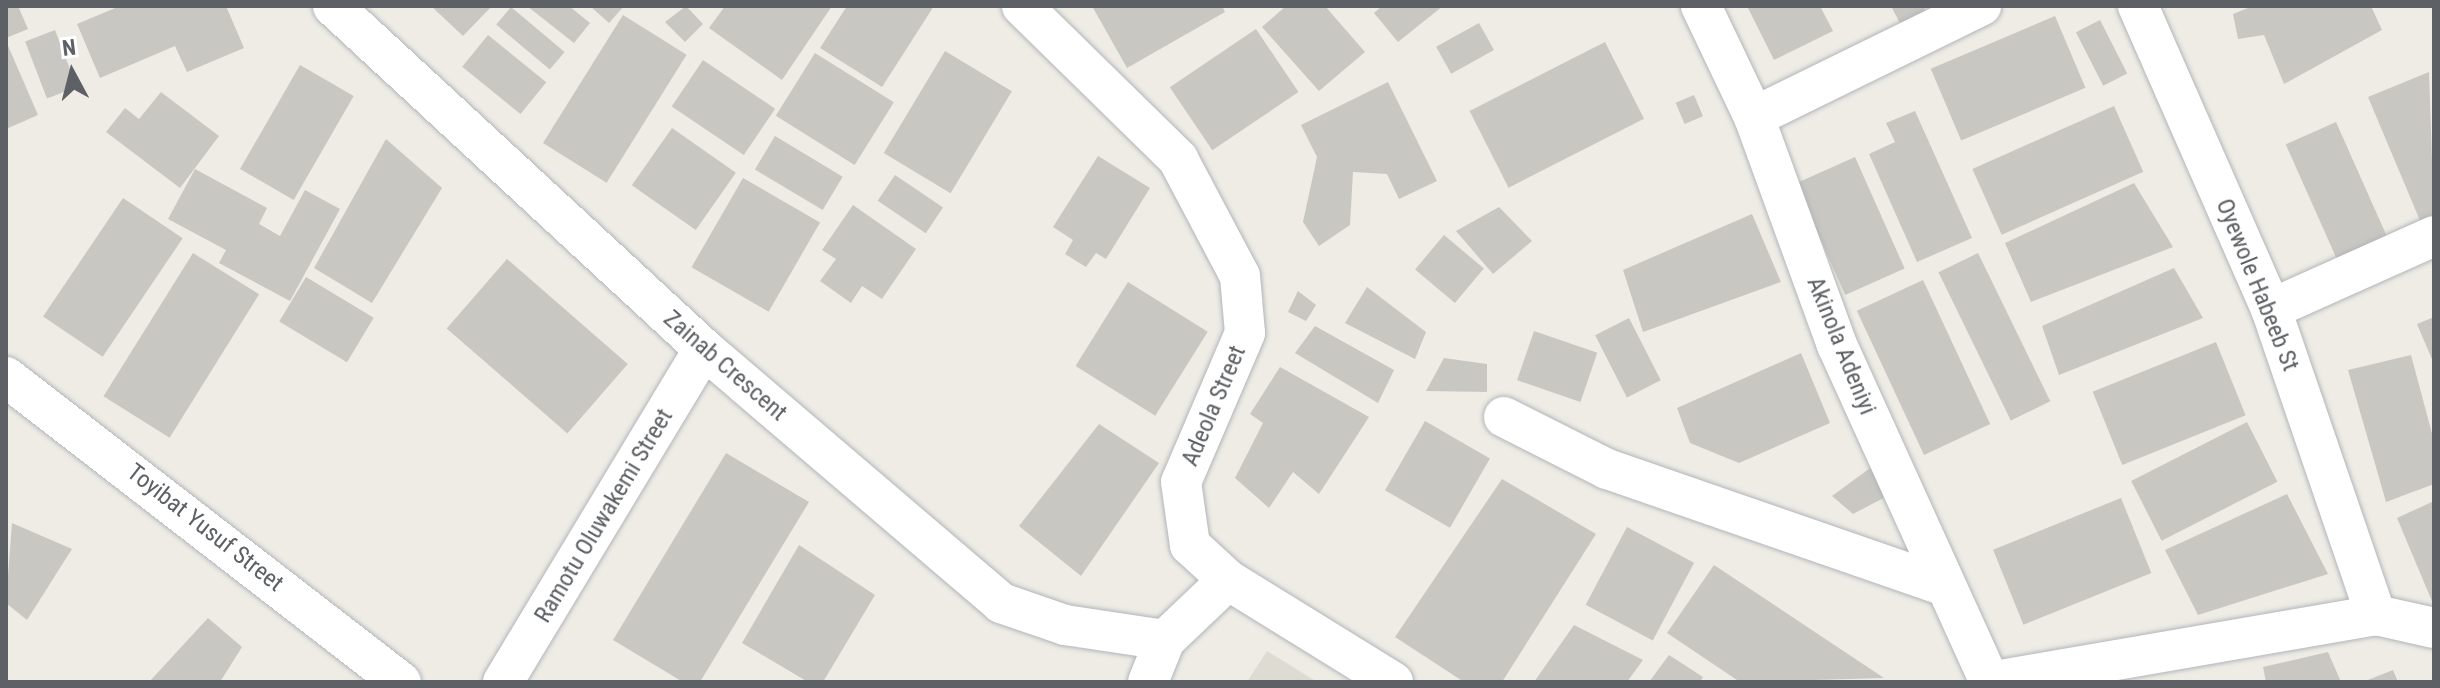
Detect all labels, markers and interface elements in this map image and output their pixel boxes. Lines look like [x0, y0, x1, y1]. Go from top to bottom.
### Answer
north arrow [32, 32, 112, 112]
text: N [61, 34, 77, 61]
street label: Oyewole Habeeb St [2209, 195, 2305, 375]
street label: Akinola Adeniyi [1800, 273, 1882, 419]
street label: Zainab Crescent [657, 305, 793, 427]
street label: Adeola Street [1176, 342, 1252, 470]
street label: Ramotu Oluwakemi Street [529, 404, 679, 628]
street label: Toyibat Yusuf Street [121, 458, 289, 598]

